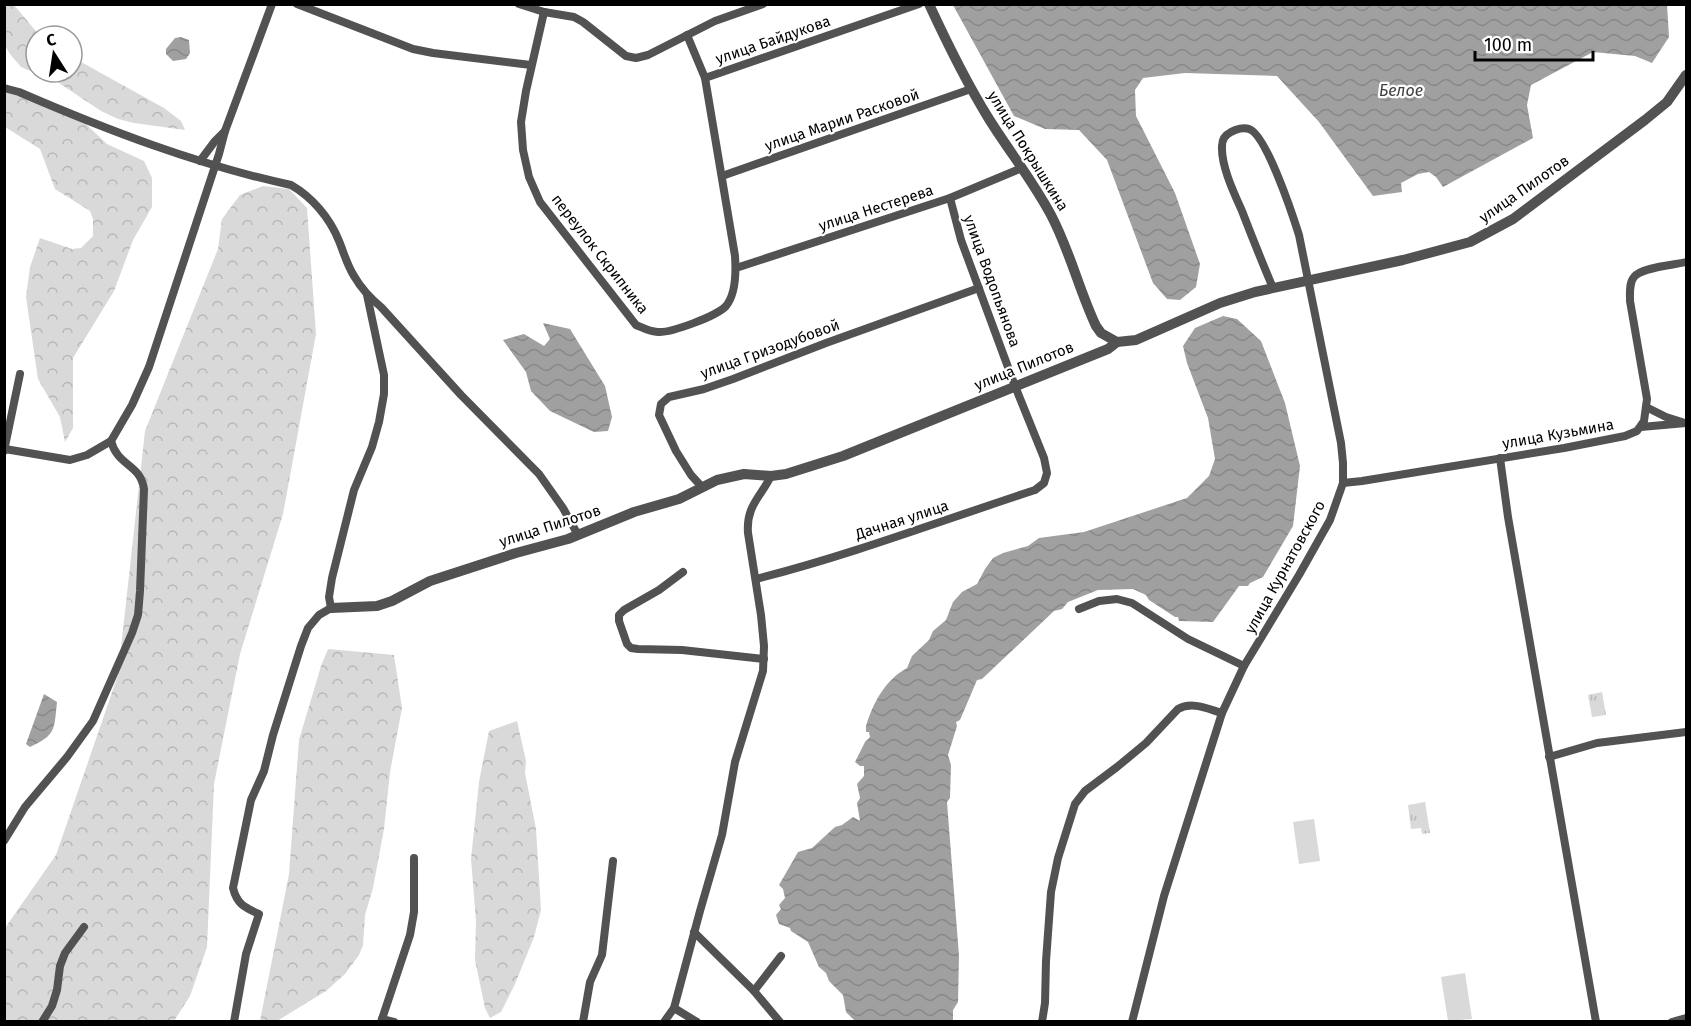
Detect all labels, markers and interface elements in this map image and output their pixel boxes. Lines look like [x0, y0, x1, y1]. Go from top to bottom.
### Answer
street label: улица Байдукова [713, 12, 833, 68]
north arrow [24, 24, 84, 84]
scale bar [1475, 24, 1594, 62]
text: С [45, 29, 58, 50]
text: 100 m [1484, 34, 1532, 56]
water label: Белое [1379, 81, 1423, 100]
street label: улица Марии Расковой [762, 85, 922, 155]
street label: улица Покрышкина [984, 88, 1072, 214]
street label: улица Пилотов [1476, 151, 1572, 227]
street label: улица Нестерева [816, 181, 936, 235]
street label: переулок Скрипника [548, 191, 652, 317]
street label: улица Водопьянова [960, 212, 1024, 350]
street label: улица Гризодубовой [698, 315, 842, 383]
street label: улица Пилотов [972, 338, 1076, 394]
street label: улица Кузьмина [1501, 415, 1615, 453]
street label: Дачная улица [852, 496, 951, 544]
street label: улица Курнатовского [1241, 497, 1329, 637]
street label: улица Пилотов [497, 501, 603, 551]

